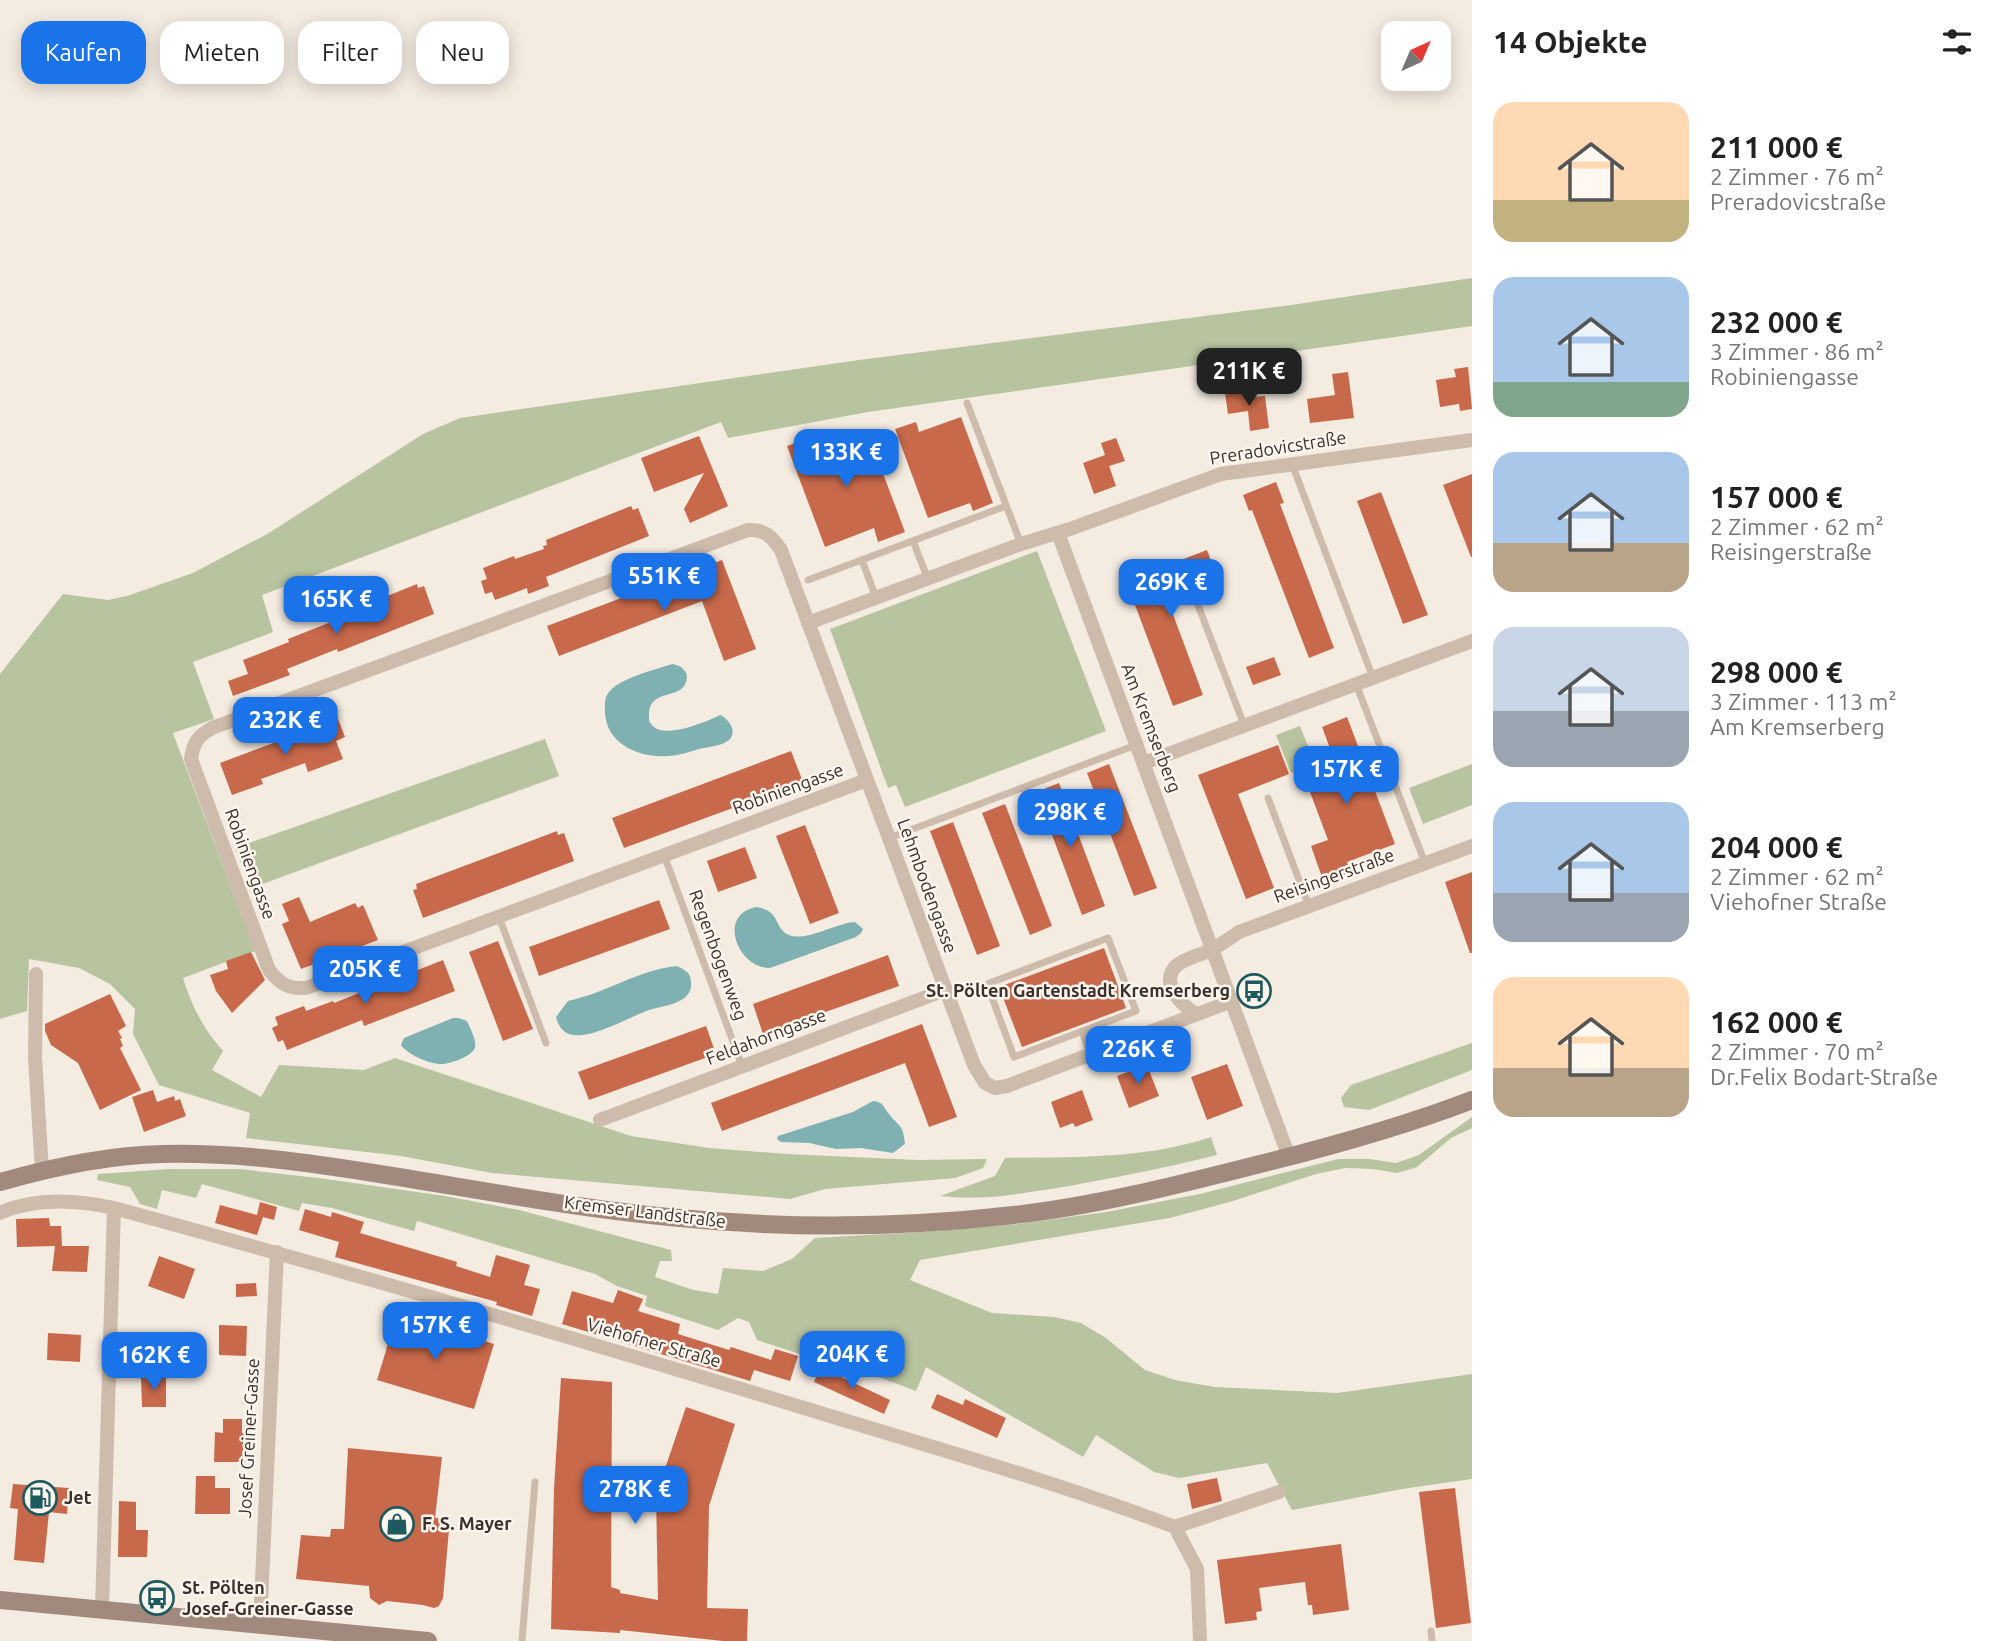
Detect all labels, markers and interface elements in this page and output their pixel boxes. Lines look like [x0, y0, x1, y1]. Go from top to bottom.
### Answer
chip: Kaufen [21, 21, 146, 84]
chip: Mieten [160, 21, 284, 84]
chip: Filter [298, 21, 402, 84]
chip: Neu [416, 21, 509, 84]
north arrow [1381, 21, 1451, 91]
map controls [1381, 21, 1451, 91]
icon: filters [1938, 23, 1976, 61]
text: 14 Objekte [1493, 25, 1648, 59]
icon: home [1549, 130, 1633, 214]
text: 211 000 € [1710, 130, 1843, 164]
text: 2 Zimmer · 76 m² [1710, 164, 1884, 189]
text: Preradovicstraße [1710, 189, 1886, 214]
icon: home [1549, 305, 1633, 389]
text: 232 000 € [1710, 305, 1843, 339]
text: 3 Zimmer · 86 m² [1710, 339, 1884, 364]
pin: 211K € [1192, 348, 1306, 408]
text: 211K € [1213, 358, 1285, 383]
text: Robiniengasse [1710, 364, 1859, 389]
street label: Preradovicstraße [1208, 426, 1347, 468]
pin: 133K € [789, 430, 903, 489]
text: 133K € [810, 439, 882, 464]
icon: home [1549, 480, 1633, 564]
text: 157 000 € [1710, 480, 1843, 514]
text: 2 Zimmer · 62 m² [1710, 514, 1884, 539]
text: Reisingerstraße [1710, 539, 1872, 564]
pin: 551K € [607, 554, 721, 613]
pin: 269K € [1114, 560, 1228, 619]
text: 551K € [628, 563, 700, 588]
text: 269K € [1135, 569, 1207, 594]
pin: 165K € [279, 576, 393, 636]
text: 165K € [300, 586, 372, 611]
icon: home [1549, 655, 1633, 739]
text: 298 000 € [1710, 655, 1843, 689]
street label: Am Kremserberg [1118, 660, 1186, 795]
text: 3 Zimmer · 113 m² [1710, 689, 1897, 714]
pin: 232K € [228, 698, 342, 757]
text: 232K € [249, 707, 321, 732]
text: Am Kremserberg [1710, 714, 1885, 739]
pin: 157K € [1289, 746, 1403, 806]
text: 157K € [1310, 756, 1382, 781]
street label: Robiniengasse [729, 759, 846, 817]
pin: 298K € [1013, 790, 1127, 849]
text: 298K € [1034, 799, 1106, 824]
street label: Robiniengasse [222, 805, 280, 922]
street label: Lehmbodengasse [894, 816, 962, 956]
icon: home [1549, 830, 1633, 914]
text: 204 000 € [1710, 830, 1843, 864]
street label: Reisingerstraße [1271, 844, 1397, 906]
text: 2 Zimmer · 62 m² [1710, 864, 1884, 889]
street label: Regenbogenweg [686, 887, 752, 1023]
text: Viehofner Straße [1710, 889, 1887, 914]
pin: 205K € [308, 946, 422, 1006]
text: 205K € [329, 956, 401, 981]
bus stop icon: St. Pölten Gartenstadt Kremserberg [1235, 972, 1273, 1010]
place label: St. Pölten Gartenstadt Kremserberg [926, 980, 1230, 1000]
street label: Feldahorngasse [703, 1004, 828, 1068]
icon: home [1549, 1005, 1633, 1089]
text: 162 000 € [1710, 1005, 1843, 1039]
pin: 226K € [1081, 1026, 1195, 1086]
text: 226K € [1102, 1036, 1174, 1061]
text: 2 Zimmer · 70 m² [1710, 1039, 1884, 1064]
text: Dr.Felix Bodart-Straße [1710, 1064, 1938, 1089]
street label: Kremser Landstraße [563, 1191, 727, 1231]
pin: 157K € [378, 1302, 492, 1362]
text: 157K € [399, 1312, 471, 1337]
street label: Viehofner Straße [585, 1313, 724, 1371]
pin: 162K € [97, 1332, 211, 1392]
pin: 204K € [795, 1332, 909, 1391]
text: 204K € [816, 1341, 888, 1366]
text: 162K € [118, 1342, 190, 1367]
street label: Josef Greiner-Gasse [234, 1358, 262, 1518]
pin: 278K € [578, 1466, 692, 1526]
text: 278K € [599, 1476, 671, 1501]
fuel station icon: Jet [21, 1479, 59, 1517]
place label: Jet [64, 1487, 92, 1507]
shop icon: F. S. Mayer [378, 1505, 416, 1543]
place label: F. S. Mayer [422, 1513, 512, 1533]
place label: St. Pölten Josef-Greiner-Gasse [182, 1577, 354, 1618]
bus stop icon: St. Pölten Josef-Greiner-Gasse [138, 1579, 176, 1617]

